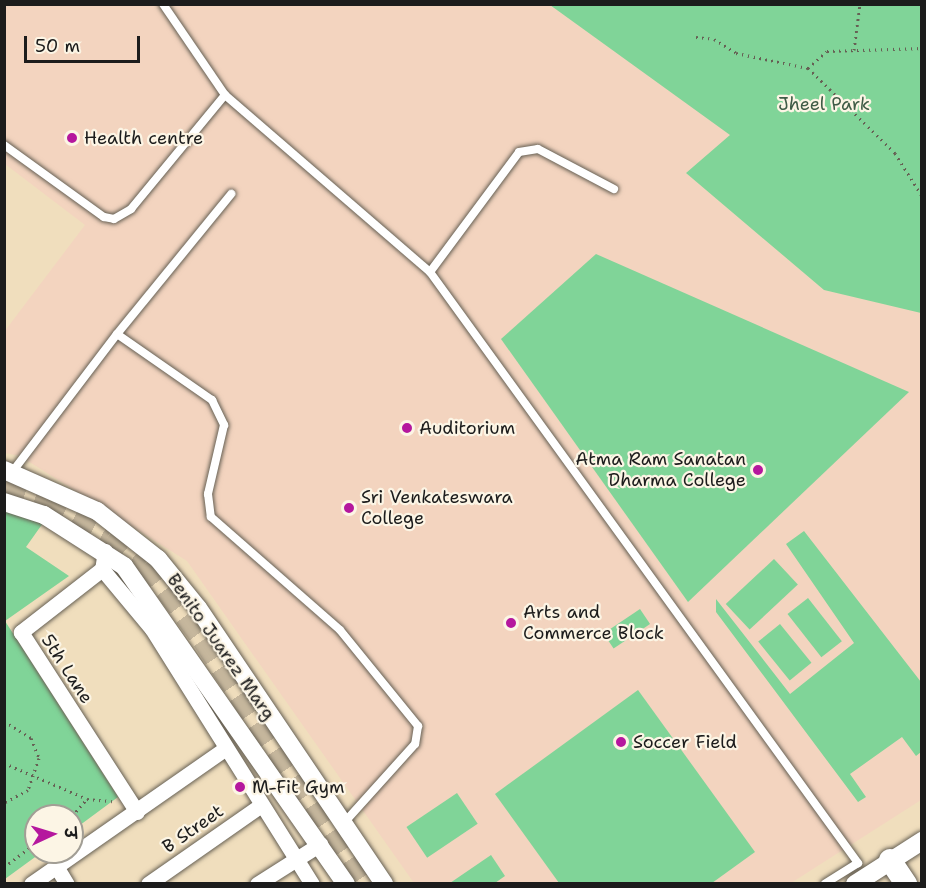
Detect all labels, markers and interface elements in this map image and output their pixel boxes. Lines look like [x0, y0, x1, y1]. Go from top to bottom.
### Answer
scale bar [27, 24, 142, 62]
text: 50 m [35, 34, 80, 58]
park label: Jheel Park [778, 93, 870, 115]
place label: Health centre [84, 127, 203, 149]
marker: Health centre [65, 131, 79, 145]
place label: Auditorium [419, 417, 515, 439]
marker: Auditorium [400, 421, 414, 435]
place label: Atma Ram Sanatan Dharma College [575, 449, 746, 492]
marker: Atma Ram Sanatan Dharma College [751, 463, 765, 477]
place label: Sri Venkateswara College [361, 487, 513, 530]
marker: Sri Venkateswara College [342, 501, 356, 515]
street label: Benito Juarez Marg [162, 570, 280, 724]
place label: Arts and Commerce Block [523, 602, 664, 644]
marker: Arts and Commerce Block [504, 616, 518, 630]
street label: 5th Lane [37, 630, 97, 708]
place label: Soccer Field [633, 731, 737, 753]
marker: Soccer Field [614, 735, 628, 749]
place label: M-Fit Gym [252, 776, 344, 798]
marker: M-Fit Gym [233, 780, 247, 794]
street label: B Street [158, 800, 228, 858]
north arrow [24, 804, 84, 864]
text: उ [60, 827, 81, 839]

